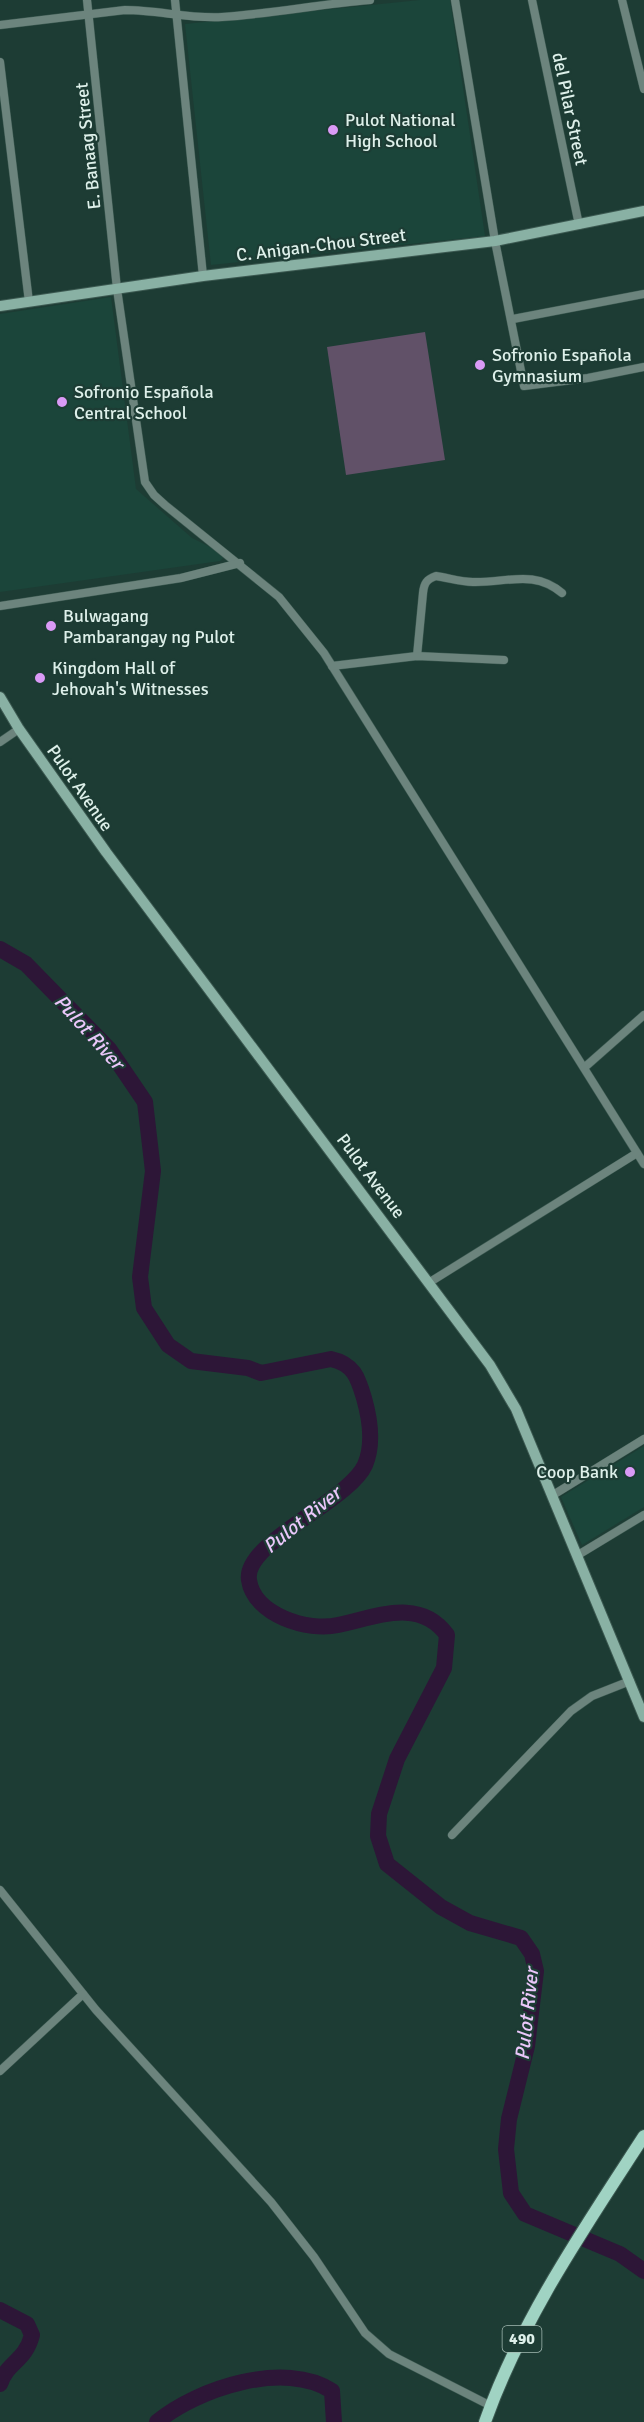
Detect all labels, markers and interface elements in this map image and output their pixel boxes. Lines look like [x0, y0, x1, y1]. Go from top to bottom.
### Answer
street label: del Pilar Street [547, 51, 593, 167]
street label: E. Banaag Street [70, 82, 106, 210]
place label: Pulot National High School [345, 109, 455, 152]
marker: Pulot National High School [326, 123, 340, 137]
street label: C. Anigan-Chou Street [235, 224, 407, 266]
place label: Sofronio Española Gymnasium [492, 344, 632, 387]
marker: Sofronio Española Gymnasium [473, 358, 487, 372]
place label: Sofronio Española Central School [74, 381, 214, 424]
marker: Sofronio Española Central School [55, 395, 69, 409]
place label: Bulwagang Pambarangay ng Pulot [63, 605, 235, 648]
marker: Bulwagang Pambarangay ng Pulot [44, 619, 58, 633]
place label: Kingdom Hall of Jehovah's Witnesses [52, 657, 209, 700]
marker: Kingdom Hall of Jehovah's Witnesses [33, 671, 47, 685]
street label: Pulot Avenue [42, 740, 118, 836]
water label: Pulot River [49, 989, 131, 1077]
street label: Pulot Avenue [332, 1129, 410, 1223]
place label: Coop Bank [536, 1461, 618, 1483]
marker: Coop Bank [623, 1465, 637, 1479]
water label: Pulot River [258, 1479, 348, 1559]
water label: Pulot River [510, 1964, 545, 2061]
road number: 490 [502, 2326, 542, 2352]

